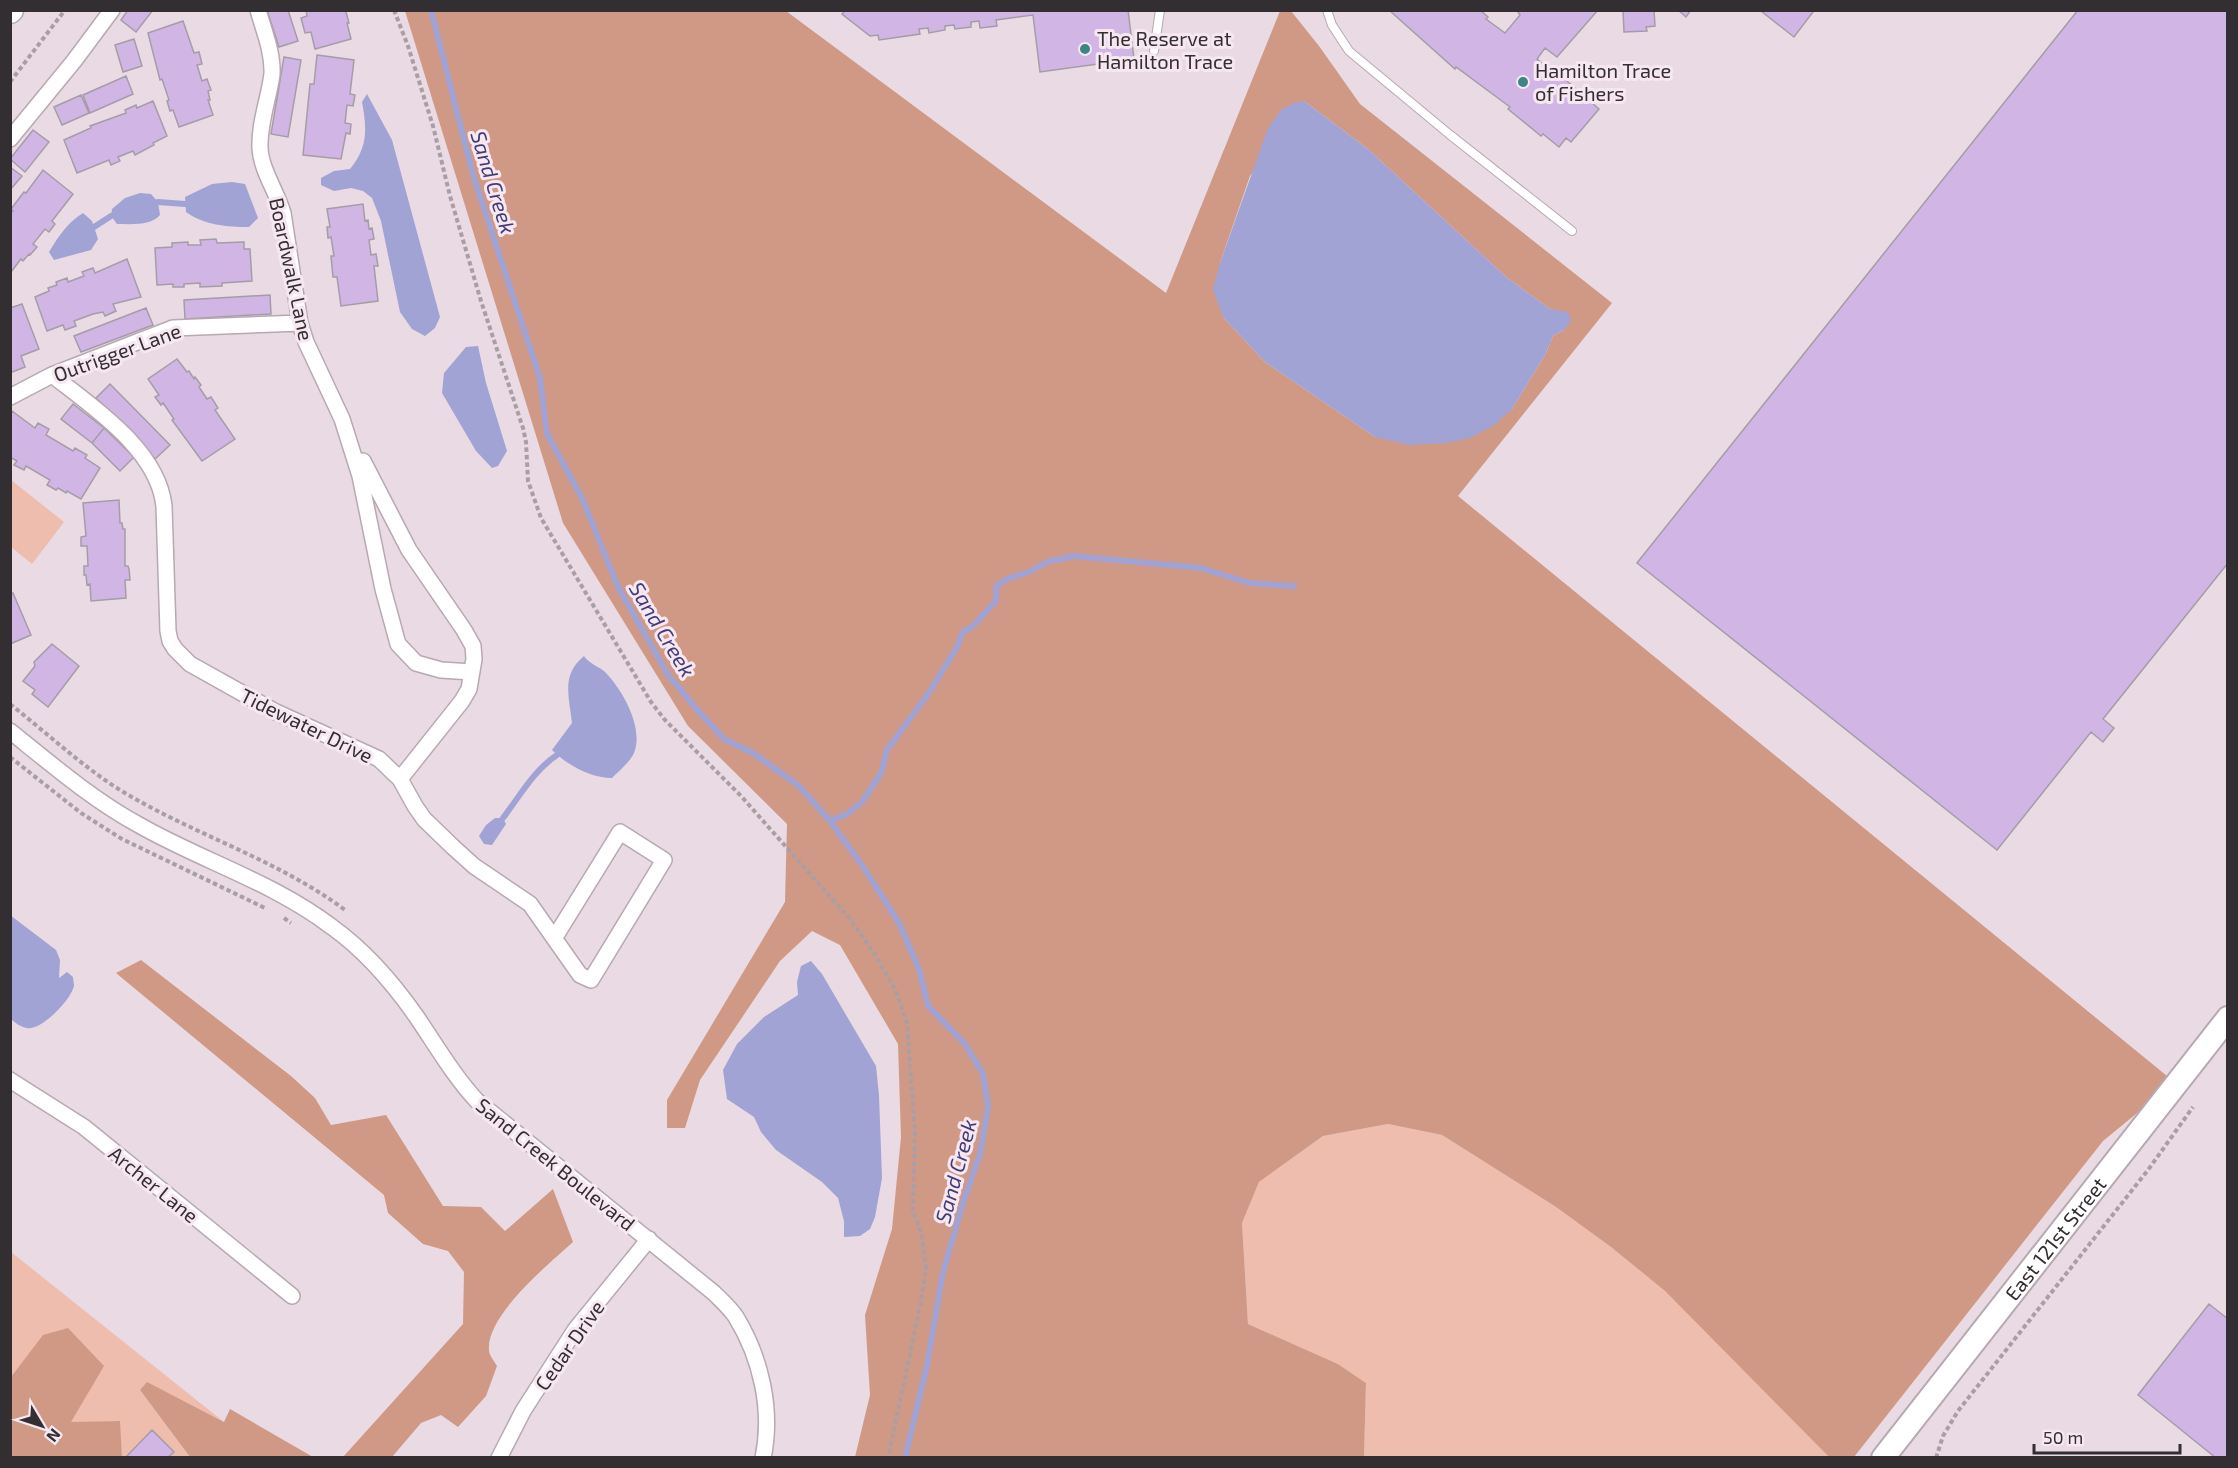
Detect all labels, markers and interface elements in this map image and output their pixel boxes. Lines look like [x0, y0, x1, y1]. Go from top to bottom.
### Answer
place label: The Reserve at Hamilton Trace [1097, 26, 1233, 73]
marker: The Reserve at Hamilton Trace [1078, 42, 1092, 56]
place label: Hamilton Trace of Fishers [1535, 58, 1671, 105]
marker: Hamilton Trace of Fishers [1516, 75, 1530, 89]
water label: Sand Creek [467, 128, 521, 236]
street label: Boardwalk Lane [265, 195, 319, 343]
street label: Outrigger Lane [50, 318, 184, 386]
water label: Sand Creek [625, 577, 701, 681]
street label: Tidewater Drive [237, 683, 377, 767]
street label: Sand Creek Boulevard [472, 1093, 640, 1235]
water label: Sand Creek [929, 1116, 981, 1226]
street label: Archer Lane [104, 1141, 204, 1227]
street label: East 121st Street [2000, 1172, 2111, 1305]
street label: Cedar Drive [529, 1295, 609, 1395]
north arrow [12, 1396, 72, 1456]
scale bar [2034, 1417, 2180, 1455]
text: N [43, 1425, 65, 1446]
text: 50 m [2043, 1426, 2083, 1448]

